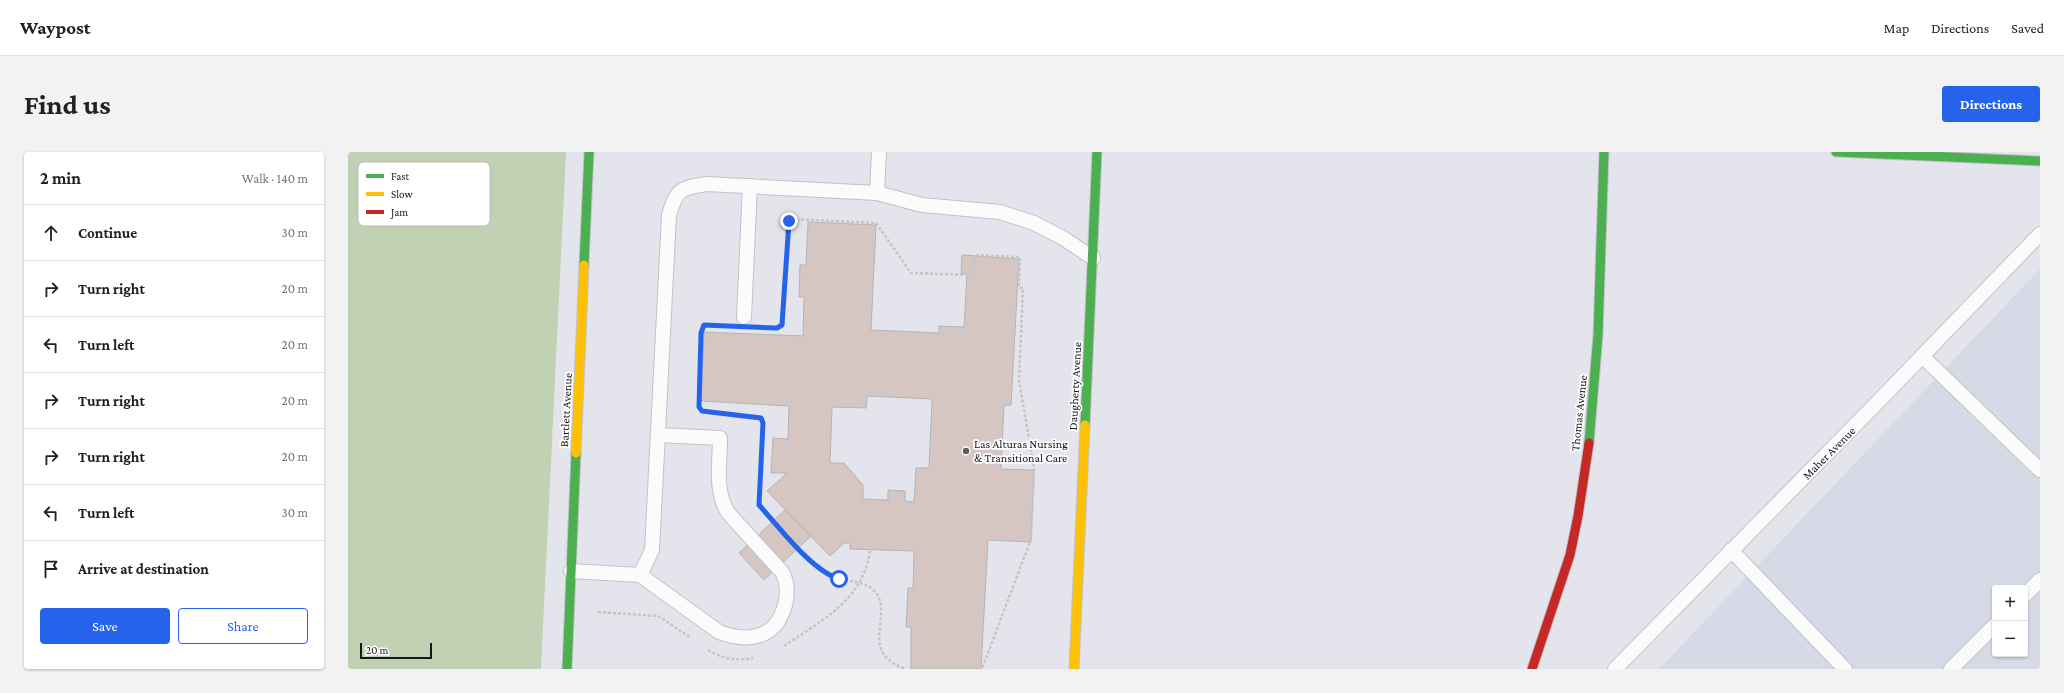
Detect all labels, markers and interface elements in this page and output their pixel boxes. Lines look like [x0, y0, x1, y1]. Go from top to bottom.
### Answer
text: Waypost [20, 17, 91, 38]
text: Map [1884, 20, 1909, 36]
text: Directions [1931, 20, 1989, 36]
text: Saved [2011, 20, 2044, 36]
button: Directions [1942, 86, 2040, 122]
text: Find us [24, 89, 111, 120]
legend [358, 162, 490, 226]
text: 2 min [40, 169, 81, 188]
text: Fast [391, 170, 410, 182]
text: Walk · 140 m [242, 171, 308, 186]
text: Slow [391, 188, 413, 200]
text: Jam [390, 206, 408, 219]
route end [780, 212, 798, 230]
icon: ahead [40, 222, 62, 244]
text: Continue [78, 225, 137, 241]
text: 30 m [282, 225, 308, 240]
icon: right [40, 278, 62, 300]
text: Turn right [78, 281, 145, 297]
text: 20 m [282, 281, 308, 296]
icon: left [40, 334, 62, 356]
text: Turn left [78, 337, 134, 353]
text: 20 m [282, 337, 308, 352]
street label: Daugherty Avenue [1066, 341, 1084, 431]
street label: Bartlett Avenue [557, 373, 575, 447]
street label: Thomas Avenue [1568, 374, 1590, 452]
icon: right [40, 390, 62, 412]
text: Turn right [78, 393, 145, 409]
text: 20 m [282, 393, 308, 408]
street label: Maher Avenue [1800, 424, 1858, 482]
place label: Las Alturas Nursing & Transitional Care [974, 437, 1068, 465]
icon: right [40, 446, 62, 468]
marker: Las Alturas Nursing & Transitional Care [961, 446, 971, 456]
text: Turn right [78, 449, 145, 465]
text: 20 m [282, 449, 308, 464]
icon: left [40, 502, 62, 524]
text: Turn left [78, 505, 134, 521]
text: 30 m [282, 505, 308, 520]
icon: arrive [40, 558, 62, 580]
text: Arrive at destination [78, 561, 209, 577]
route start [830, 570, 848, 588]
map controls [1992, 585, 2028, 657]
button: + [1992, 585, 2028, 621]
button: Save [40, 608, 170, 644]
button: Share [178, 608, 308, 644]
button: − [1992, 621, 2028, 657]
scale bar [360, 641, 432, 660]
text: 20 m [366, 644, 388, 656]

